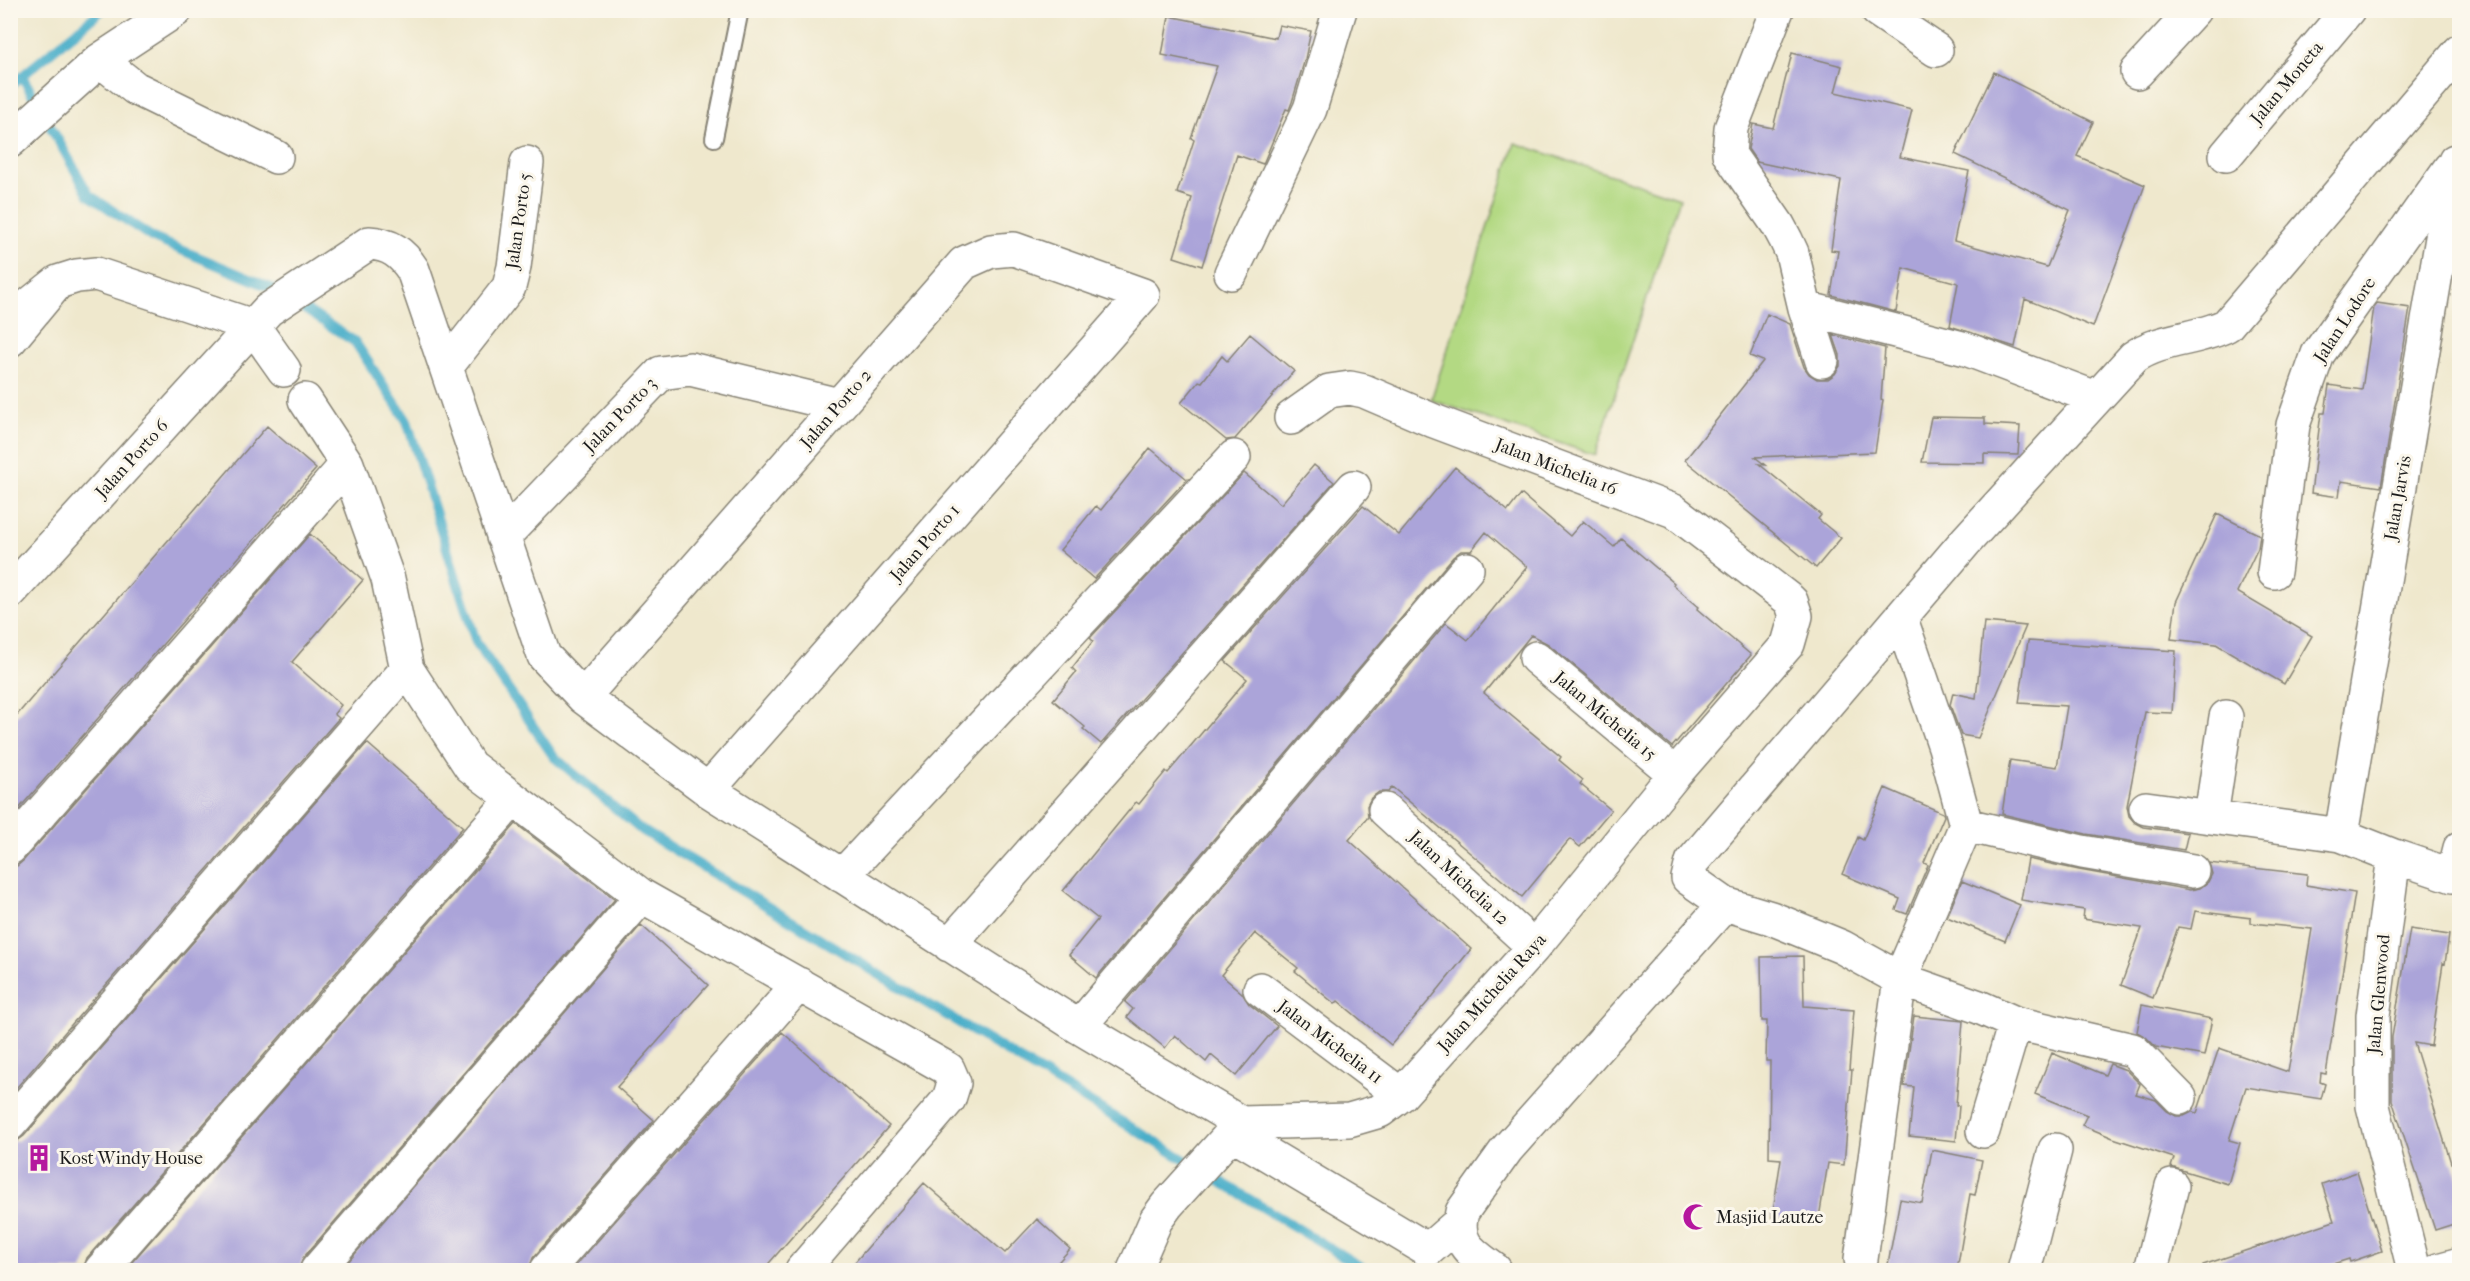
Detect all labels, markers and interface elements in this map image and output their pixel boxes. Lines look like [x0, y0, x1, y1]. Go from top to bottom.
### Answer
street label: Jalan Moneta [2245, 37, 2328, 130]
street label: Jalan Porto 5 [502, 171, 536, 272]
street label: Jalan Lodore [2309, 273, 2380, 368]
street label: Jalan Porto 2 [795, 365, 876, 454]
street label: Jalan Porto 3 [578, 373, 661, 458]
street label: Jalan Porto 6 [90, 415, 173, 504]
street label: Jalan Michelia 16 [1490, 433, 1620, 500]
street label: Jalan Jarvis [2380, 454, 2416, 544]
street label: Jalan Porto 1 [884, 500, 964, 587]
street label: Jalan Michelia 15 [1548, 666, 1661, 765]
street label: Jalan Michelia 12 [1403, 825, 1513, 930]
street label: Jalan Michelia Raya [1432, 929, 1551, 1058]
street label: Jalan Glenwood [2363, 933, 2395, 1057]
street label: Jalan Michelia 11 [1272, 994, 1387, 1088]
building icon: Kost Windy House [24, 1143, 54, 1173]
place label: Kost Windy House [59, 1148, 203, 1169]
mosque icon: Masjid Lautze [1681, 1202, 1711, 1232]
place label: Masjid Lautze [1716, 1207, 1824, 1228]

